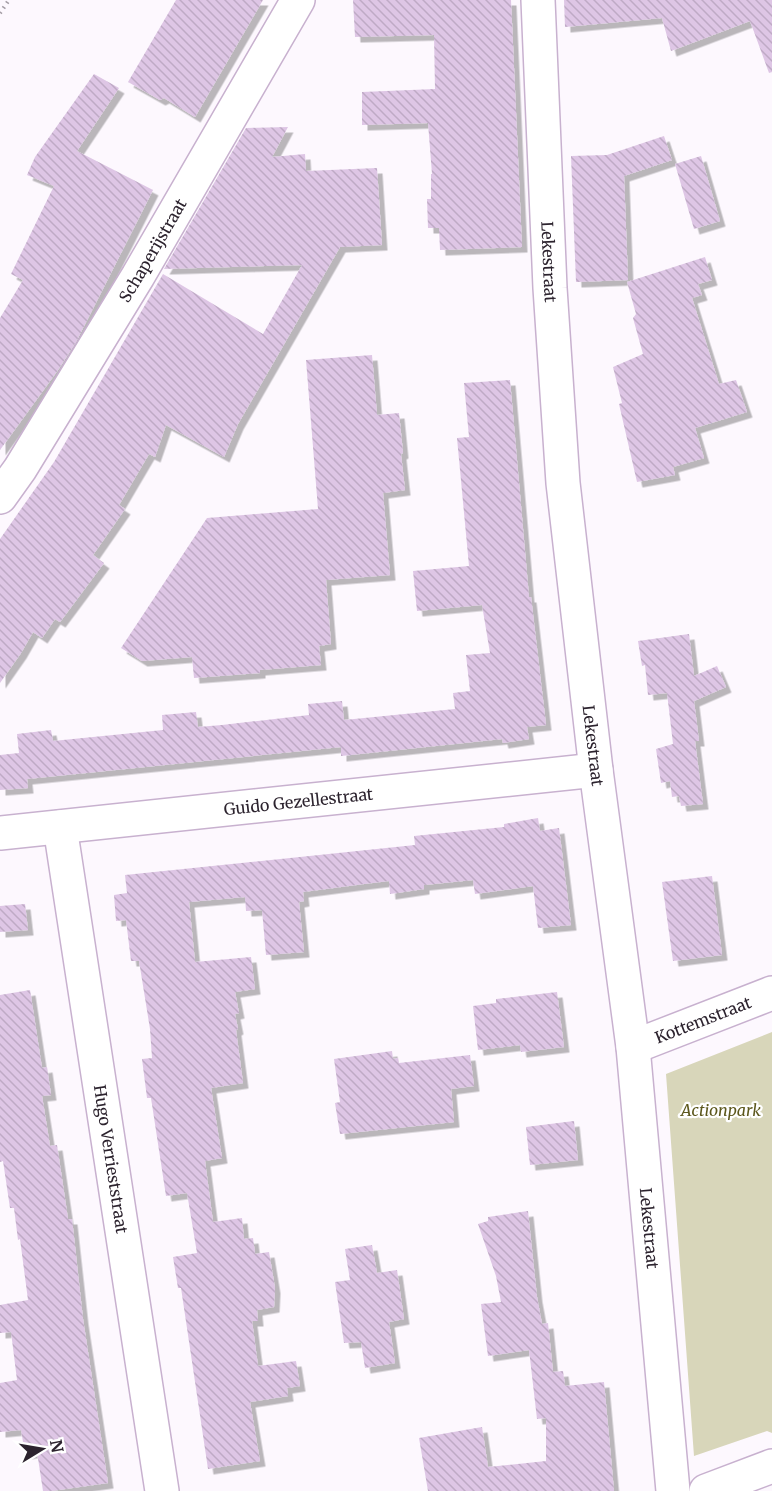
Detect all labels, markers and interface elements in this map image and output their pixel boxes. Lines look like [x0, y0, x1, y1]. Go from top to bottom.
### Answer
street label: Schaperijstraat [114, 194, 191, 306]
street label: Lekestraat [537, 221, 561, 304]
street label: Lekestraat [579, 704, 608, 788]
street label: Guido Gezellestraat [223, 784, 375, 819]
street label: Kottemstraat [652, 992, 755, 1048]
street label: Hugo Verrieststraat [90, 1083, 132, 1236]
park label: Actionpark [679, 1100, 761, 1120]
street label: Lekestraat [636, 1187, 663, 1270]
north arrow [12, 1419, 72, 1479]
text: N [46, 1438, 68, 1455]

